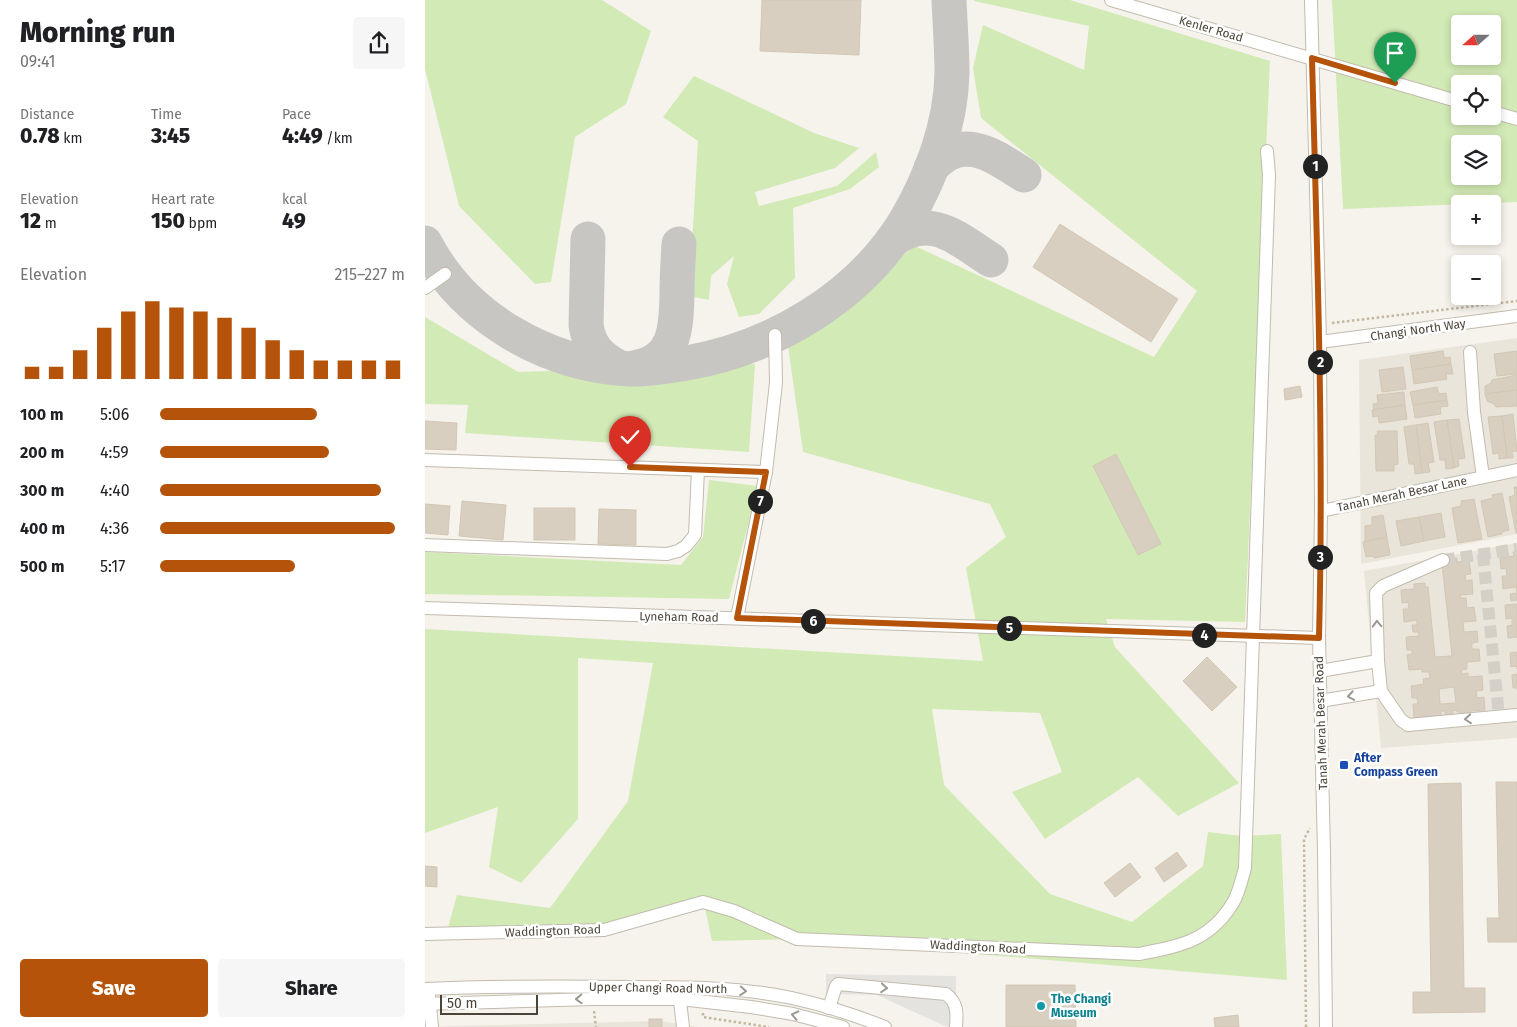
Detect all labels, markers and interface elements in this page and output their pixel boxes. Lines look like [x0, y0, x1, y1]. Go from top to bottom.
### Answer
street label: Kenler Road [1177, 13, 1245, 45]
north arrow [1451, 15, 1501, 65]
map controls [1451, 15, 1501, 305]
text: Morning run [20, 16, 175, 49]
button: share [353, 17, 405, 69]
pin [1374, 32, 1416, 83]
icon: arrive [1381, 39, 1409, 67]
text: 09:41 [20, 52, 55, 71]
button: locate [1451, 75, 1501, 125]
text: Distance [20, 106, 74, 123]
text: Time [151, 106, 182, 123]
text: Pace [282, 106, 311, 123]
text: 0.78 [20, 123, 60, 149]
text: 3:45 [151, 123, 190, 149]
text: 4:49 [282, 123, 323, 149]
text: km [60, 130, 82, 147]
text: /km [323, 130, 353, 147]
button: layers [1451, 135, 1501, 185]
pin: 1 [1303, 154, 1327, 178]
text: 1 [1312, 158, 1319, 175]
text: Elevation [20, 191, 79, 208]
text: Heart rate [151, 191, 215, 208]
text: kcal [282, 191, 307, 208]
button: + [1451, 195, 1501, 245]
text: 12 [20, 208, 41, 234]
text: 150 [151, 208, 185, 234]
text: 49 [282, 208, 306, 234]
text: m [41, 215, 57, 232]
text: bpm [185, 215, 217, 232]
button: − [1451, 255, 1501, 305]
text: Elevation [20, 265, 87, 284]
text: 215–227 m [334, 265, 405, 284]
street label: Changi North Way [1369, 316, 1467, 344]
pin: 2 [1307, 350, 1333, 374]
text: 2 [1317, 354, 1324, 371]
text: 100 m [20, 405, 63, 424]
text: 5:06 [100, 405, 129, 424]
pin [609, 416, 651, 467]
icon: check [616, 423, 644, 451]
text: 200 m [20, 443, 64, 462]
text: 4:59 [100, 443, 129, 462]
street label: Tanah Merah Besar Lane [1336, 473, 1468, 515]
text: 300 m [20, 481, 64, 500]
text: 4:40 [100, 481, 130, 500]
pin: 7 [747, 488, 773, 514]
text: 7 [757, 493, 764, 510]
text: 400 m [20, 519, 65, 538]
text: 4:36 [100, 519, 129, 538]
pin: 3 [1307, 544, 1333, 570]
text: 3 [1317, 549, 1324, 566]
text: 500 m [20, 557, 65, 576]
text: 5:17 [100, 557, 125, 576]
pin: 6 [801, 608, 825, 634]
street label: Lyneham Road [639, 609, 719, 625]
text: 6 [810, 613, 817, 630]
pin: 5 [997, 616, 1021, 640]
text: 5 [1006, 620, 1013, 637]
one-way arrow [1371, 620, 1382, 628]
pin: 4 [1191, 622, 1217, 648]
text: 4 [1201, 627, 1208, 644]
street label: Tanah Merah Besar Road [1312, 656, 1330, 790]
one-way arrow [1346, 690, 1355, 700]
one-way arrow [1464, 714, 1472, 725]
place label: After Compass Green [1353, 751, 1438, 779]
marker: After Compass Green [1338, 759, 1350, 771]
street label: Waddington Road [505, 922, 601, 940]
street label: Waddington Road [930, 937, 1026, 957]
button: Save [20, 959, 208, 1017]
button: Share [218, 959, 405, 1017]
street label: Upper Changi Road North [589, 980, 727, 996]
one-way arrow [881, 983, 889, 994]
one-way arrow [740, 985, 748, 996]
scale bar [440, 992, 537, 1015]
place label: The Changi Museum [1051, 992, 1111, 1020]
one-way arrow [575, 994, 583, 1005]
text: 50 m [447, 995, 478, 1012]
marker: The Changi Museum [1035, 1000, 1047, 1012]
one-way arrow [791, 1010, 800, 1021]

